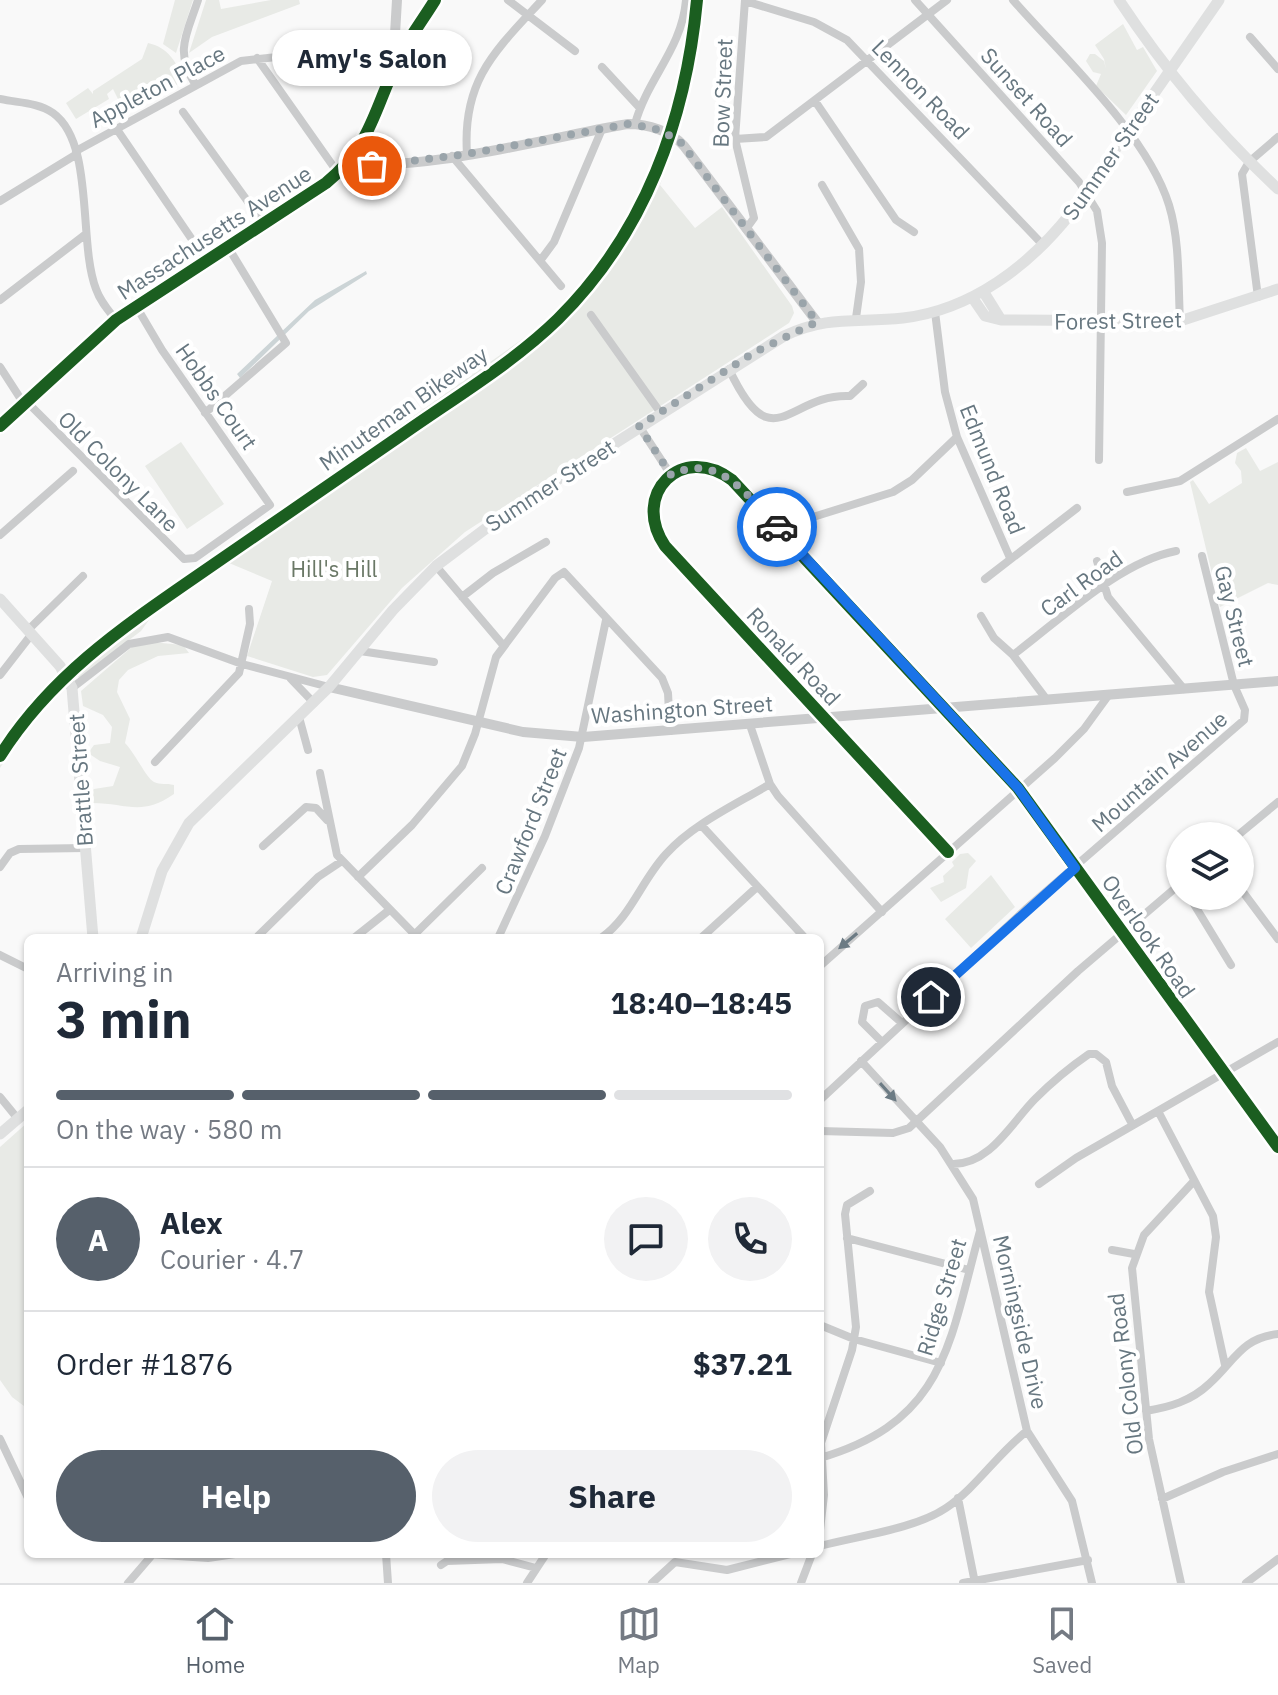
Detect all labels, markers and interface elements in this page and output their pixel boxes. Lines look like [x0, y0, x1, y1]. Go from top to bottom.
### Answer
callout: Amy's Salon [272, 30, 472, 86]
street label: Lennon Road [866, 33, 976, 145]
street label: Appleton Place [84, 38, 230, 134]
street label: Bow Street [706, 38, 738, 148]
text: Amy's Salon [297, 41, 447, 75]
street label: Sunset Road [975, 41, 1079, 153]
street label: Summer Street [1055, 86, 1165, 226]
pin [338, 132, 406, 200]
icon: bag [350, 144, 394, 188]
street label: Massachusetts Avenue [111, 158, 317, 306]
street label: Forest Street [1054, 304, 1182, 336]
street label: Hobbs Court [170, 337, 264, 455]
street label: Minuteman Bikeway [313, 339, 493, 477]
street label: Edmund Road [954, 400, 1032, 538]
street label: Old Colony Lane [52, 404, 186, 538]
street label: Summer Street [479, 432, 621, 538]
courier [737, 487, 817, 567]
icon: car [755, 505, 799, 549]
street label: Carl Road [1034, 543, 1128, 623]
park label: Hill's Hill [290, 554, 378, 583]
street label: Gay Street [1208, 562, 1262, 670]
street label: Ronald Road [741, 600, 847, 712]
street label: Washington Street [590, 688, 774, 730]
street label: Mountain Avenue [1085, 704, 1233, 838]
street label: Brattle Street [61, 713, 99, 847]
street label: Crawford Street [487, 743, 573, 899]
map controls [1166, 822, 1254, 910]
button: layers [1166, 822, 1254, 910]
street label: Overlook Road [1096, 869, 1202, 1003]
one-way arrow [839, 932, 859, 949]
text: Arriving in [56, 955, 173, 989]
pin [897, 963, 965, 1031]
icon: home [909, 975, 953, 1019]
text: 18:40–18:45 [611, 983, 792, 1022]
text: 3 min [56, 985, 192, 1052]
one-way arrow [879, 1082, 897, 1101]
text: On the way · 580 m [56, 1112, 282, 1146]
button: chat [604, 1197, 688, 1281]
button: phone [708, 1197, 792, 1281]
text: Alex [160, 1203, 223, 1242]
text: A [88, 1220, 108, 1259]
street label: Morningside Drive [987, 1232, 1055, 1412]
street label: Ridge Street [909, 1235, 973, 1359]
text: Courier · 4.7 [160, 1242, 304, 1276]
street label: Old Colony Road [1101, 1291, 1149, 1457]
text: Order #1876 [56, 1344, 233, 1383]
text: $37.21 [693, 1344, 792, 1383]
button: Help [56, 1450, 416, 1542]
button: Share [432, 1450, 792, 1542]
tab: Home [186, 1602, 245, 1679]
tab: Map [617, 1602, 661, 1679]
tab: Saved [1032, 1602, 1092, 1679]

